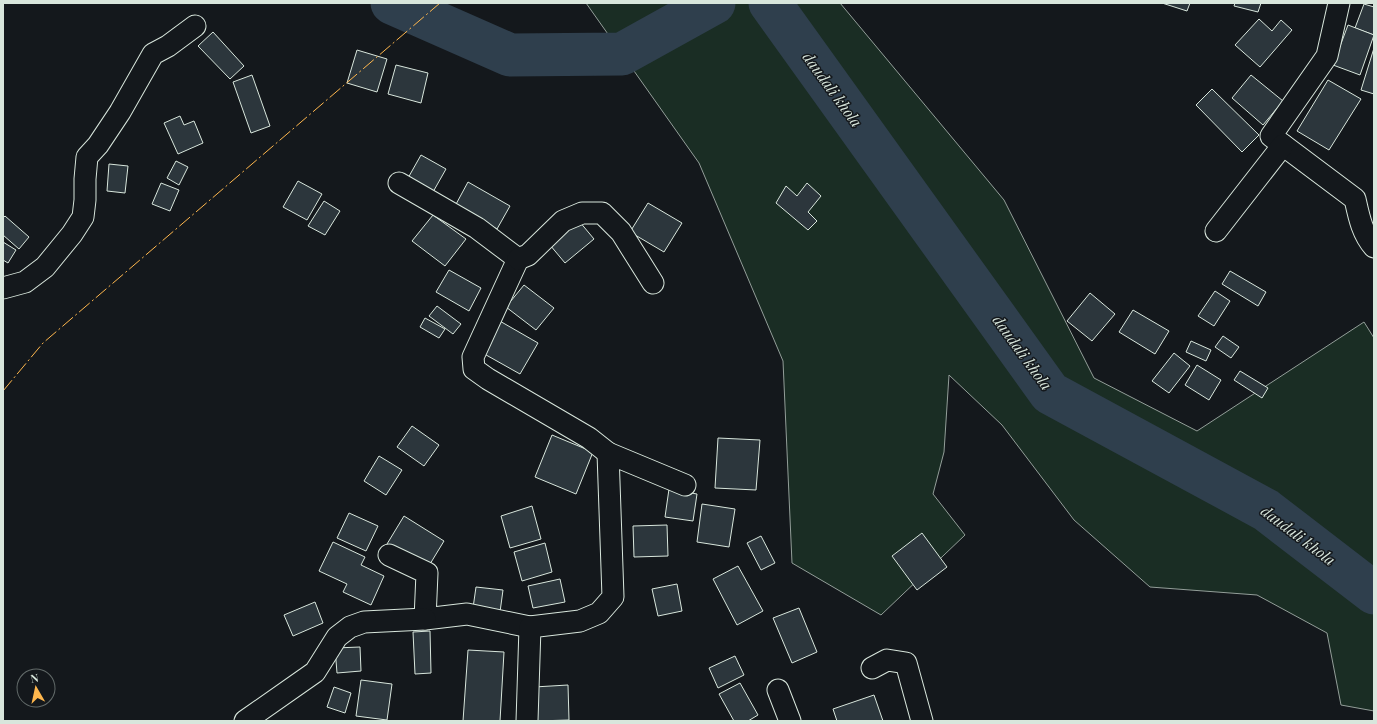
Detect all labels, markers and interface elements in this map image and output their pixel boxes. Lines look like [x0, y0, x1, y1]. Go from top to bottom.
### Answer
water label: daudali khola [799, 48, 867, 131]
water label: daudali khola [989, 311, 1057, 394]
water label: daudali khola [1257, 501, 1340, 570]
north arrow [16, 668, 56, 708]
text: N [29, 670, 40, 686]

